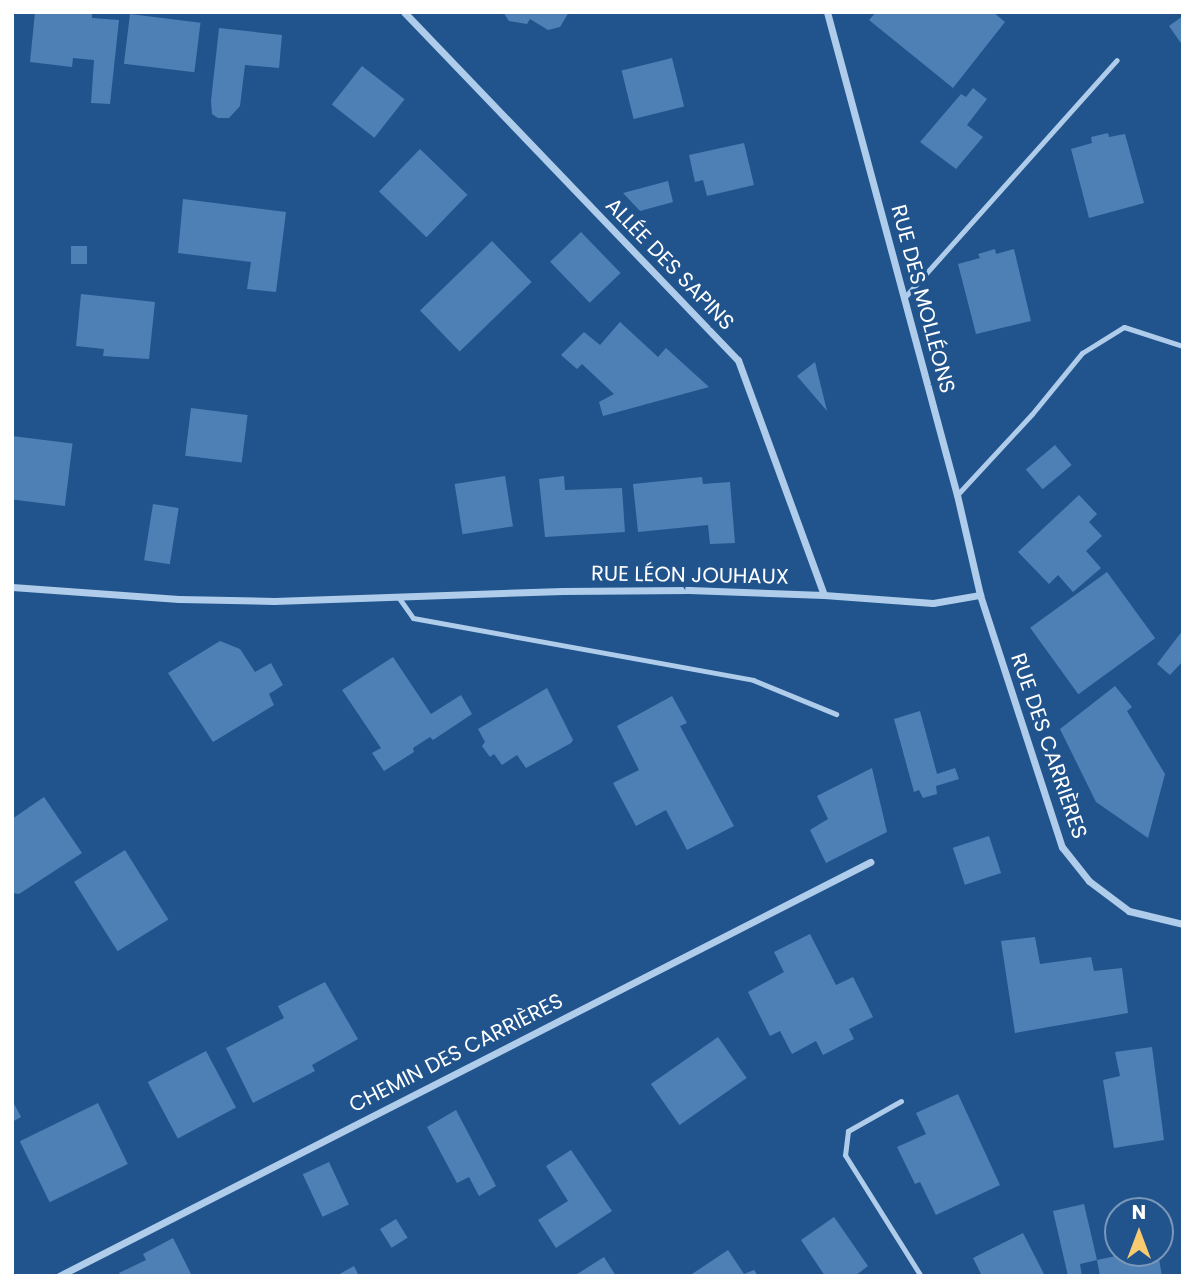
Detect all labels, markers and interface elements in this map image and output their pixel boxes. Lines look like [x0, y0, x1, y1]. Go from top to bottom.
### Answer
street label: ALLÉE DES SAPINS [601, 193, 739, 335]
street label: RUE DES MOLLÉONS [886, 202, 960, 396]
street label: RUE LÉON JOUHAUX [591, 561, 789, 589]
street label: RUE DES CARRIÈRES [1005, 650, 1093, 842]
street label: CHEMIN DES CARRIÈRES [345, 988, 567, 1118]
north arrow [1104, 1197, 1174, 1267]
text: N [1132, 1199, 1146, 1226]

